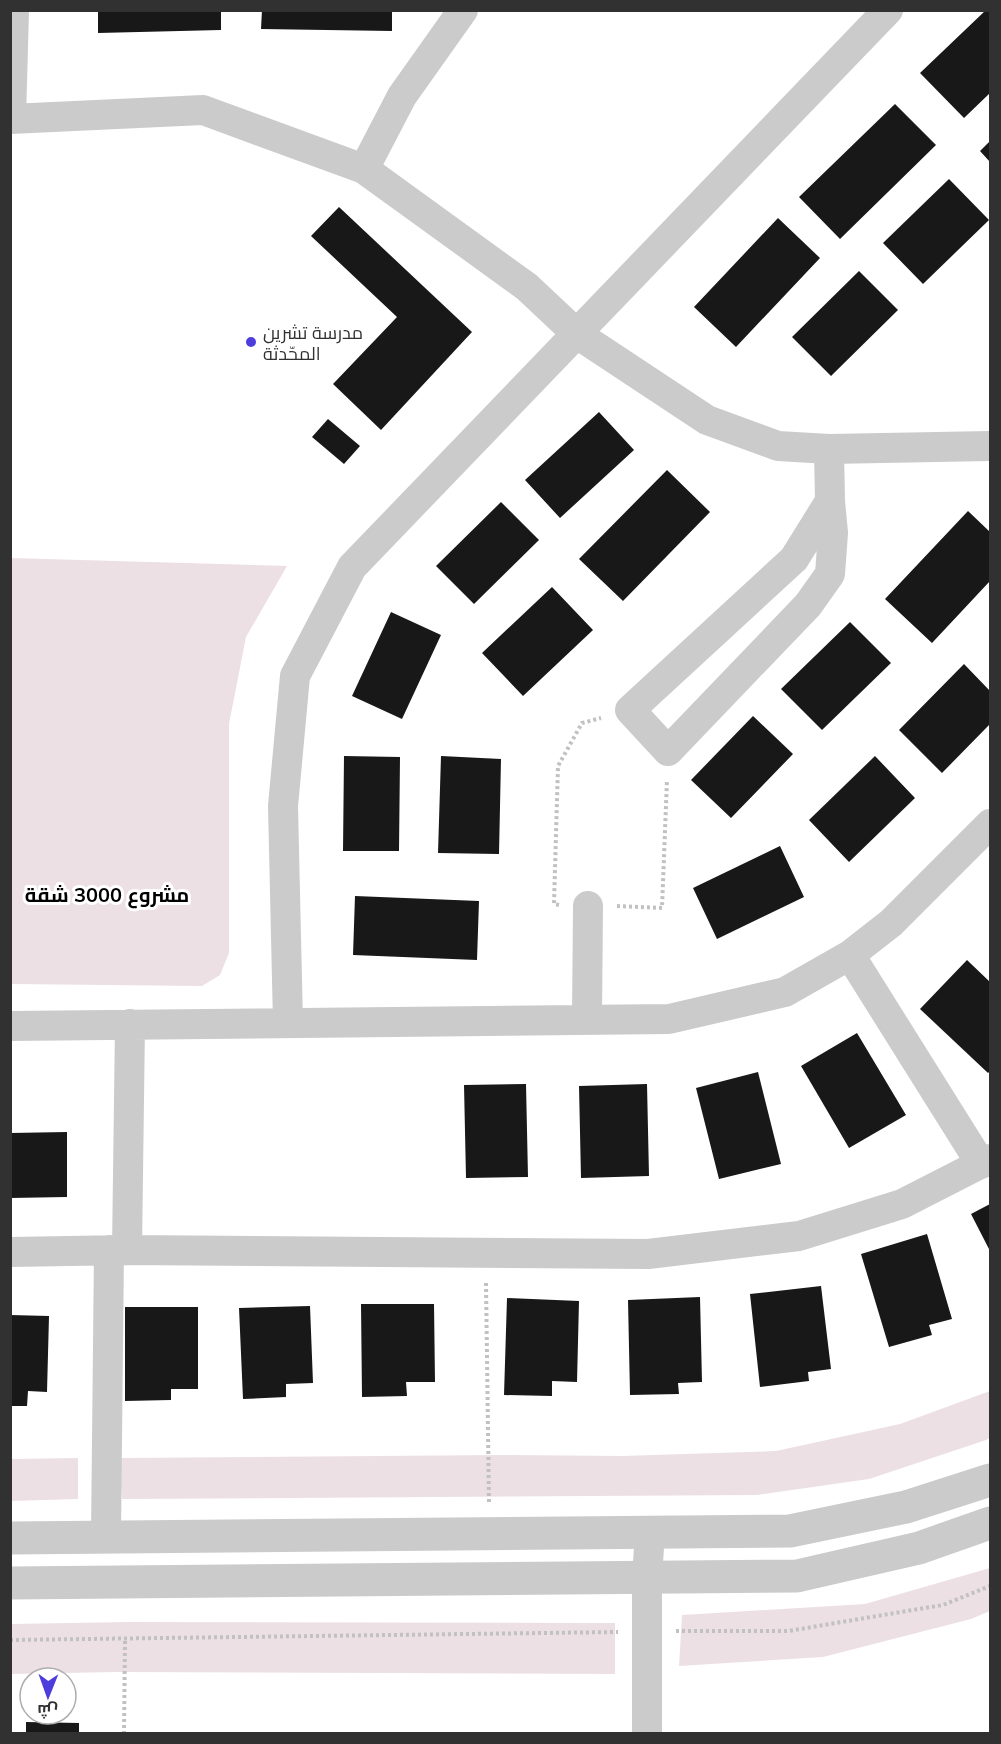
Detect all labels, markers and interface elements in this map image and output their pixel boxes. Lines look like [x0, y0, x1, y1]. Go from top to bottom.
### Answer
place label: مدرسة تشرين المحّدثة [263, 321, 363, 365]
marker: مدرسة تشرين المحّدثة [244, 335, 258, 349]
district label: مشروع 3000 شقة [25, 882, 189, 909]
north arrow [18, 1666, 78, 1726]
text: ش [37, 1701, 58, 1721]

